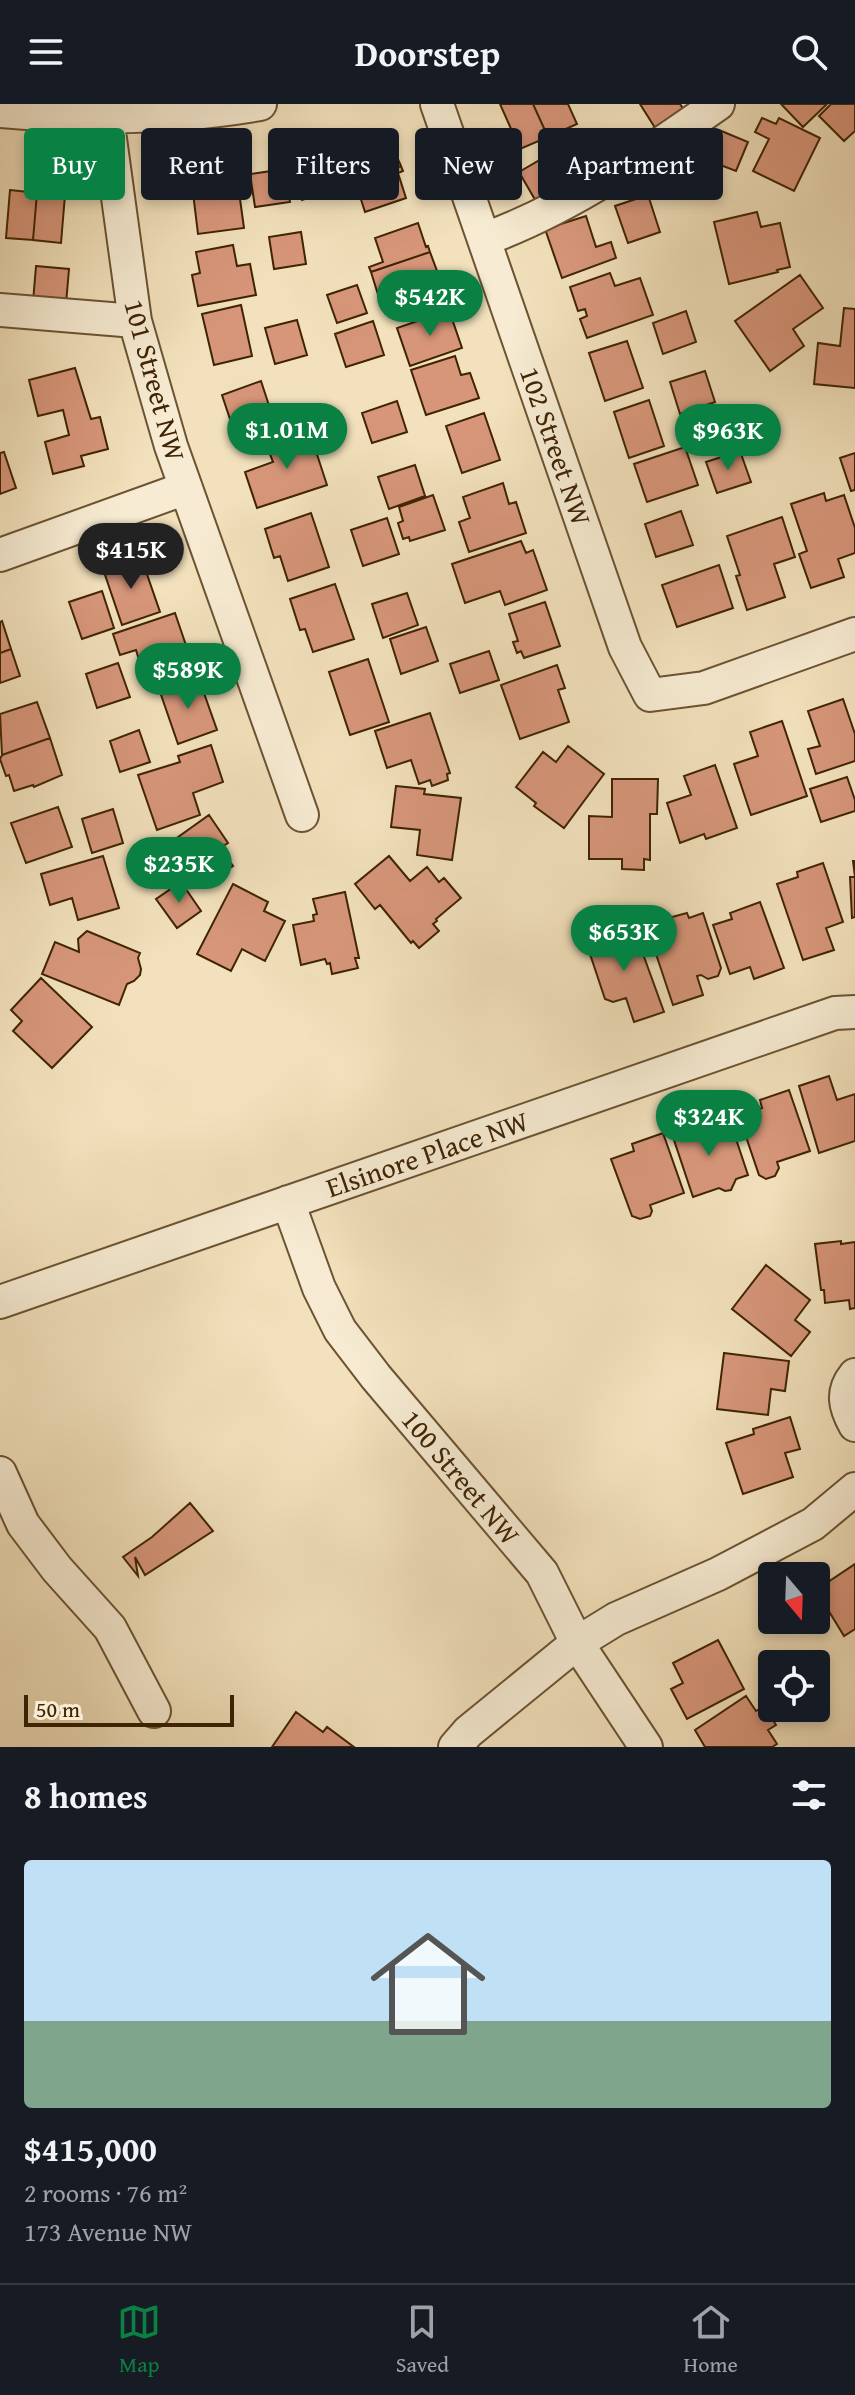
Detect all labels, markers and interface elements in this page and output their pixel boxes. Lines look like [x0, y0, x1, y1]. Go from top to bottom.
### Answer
text: Doorstep [355, 26, 500, 79]
icon: menu [24, 30, 68, 74]
icon: search [787, 30, 831, 74]
chip: Buy [24, 128, 125, 200]
chip: Rent [141, 128, 252, 200]
chip: Filters [268, 128, 399, 200]
chip: New [415, 128, 522, 200]
chip: Apartment [538, 128, 723, 200]
pin: $542K [374, 270, 486, 338]
text: $542K [395, 276, 465, 315]
street label: 101 Street NW [114, 295, 197, 465]
street label: 102 Street NW [510, 361, 603, 531]
pin: $1.01M [222, 403, 352, 471]
pin: $963K [672, 404, 784, 472]
text: $1.01M [245, 409, 329, 448]
text: $963K [693, 410, 763, 449]
pin: $415K [75, 523, 187, 591]
text: $415K [96, 529, 166, 568]
pin: $589K [132, 643, 244, 711]
text: $589K [153, 649, 223, 688]
pin: $235K [123, 837, 235, 905]
text: $235K [144, 843, 214, 882]
pin: $653K [568, 905, 680, 973]
text: $653K [589, 911, 659, 950]
pin: $324K [653, 1090, 765, 1158]
text: $324K [674, 1096, 744, 1135]
street label: Elsinore Place NW [320, 1100, 534, 1207]
street label: 100 Street NW [392, 1400, 530, 1553]
north arrow [758, 1562, 830, 1634]
map controls [758, 1562, 830, 1722]
button: locate [758, 1650, 830, 1722]
scale bar [24, 1691, 234, 1727]
text: 50 m [36, 1693, 80, 1725]
text: 8 homes [24, 1771, 148, 1820]
icon: filters [787, 1773, 831, 1817]
icon: home [356, 1912, 500, 2056]
text: $415,000 [24, 2124, 157, 2173]
text: 2 rooms · 76 m² [24, 2173, 187, 2212]
text: 173 Avenue NW [24, 2212, 192, 2251]
tab: Map [117, 2300, 161, 2380]
tab: Saved [396, 2300, 449, 2380]
tab: Home [684, 2300, 738, 2380]

